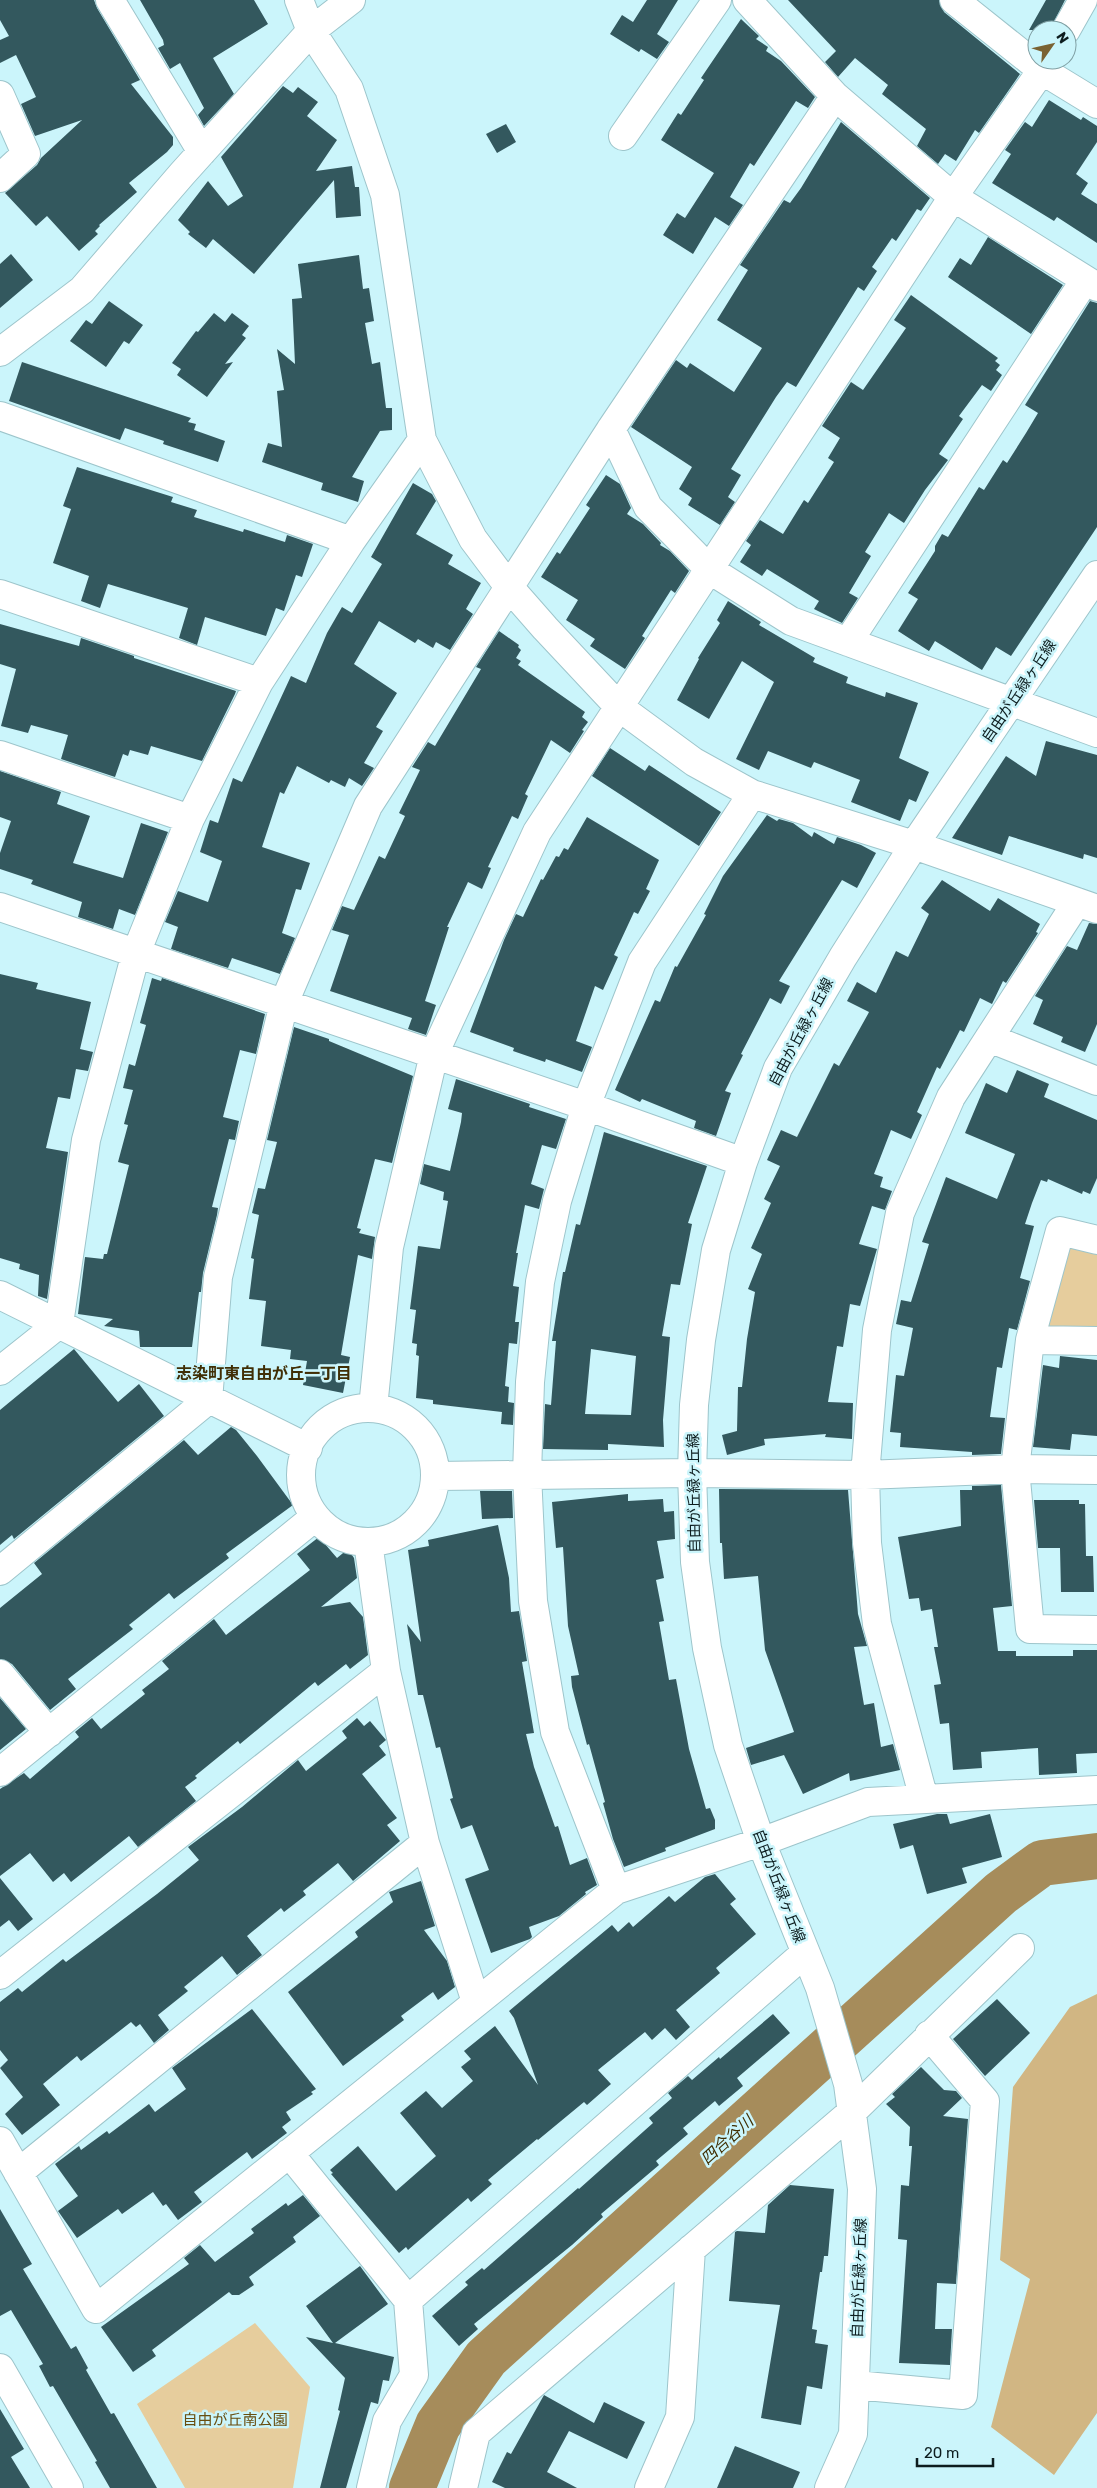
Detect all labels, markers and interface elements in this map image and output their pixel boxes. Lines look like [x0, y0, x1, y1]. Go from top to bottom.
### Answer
north arrow [1027, 20, 1077, 70]
text: N [1052, 29, 1072, 47]
street label: 自由が丘緑ヶ丘線 [978, 636, 1060, 746]
street label: 自由が丘緑ヶ丘線 [765, 975, 837, 1089]
district label: 志染町東自由が丘一丁目 [176, 1364, 352, 1383]
street label: 自由が丘緑ヶ丘線 [684, 1433, 704, 1553]
street label: 自由が丘緑ヶ丘線 [749, 1827, 809, 1945]
water label: 四合谷川 [697, 2110, 759, 2168]
street label: 自由が丘緑ヶ丘線 [848, 2218, 870, 2338]
park label: 自由が丘南公園 [182, 2411, 288, 2429]
scale bar [917, 2436, 993, 2468]
text: 20 m [924, 2444, 959, 2462]

